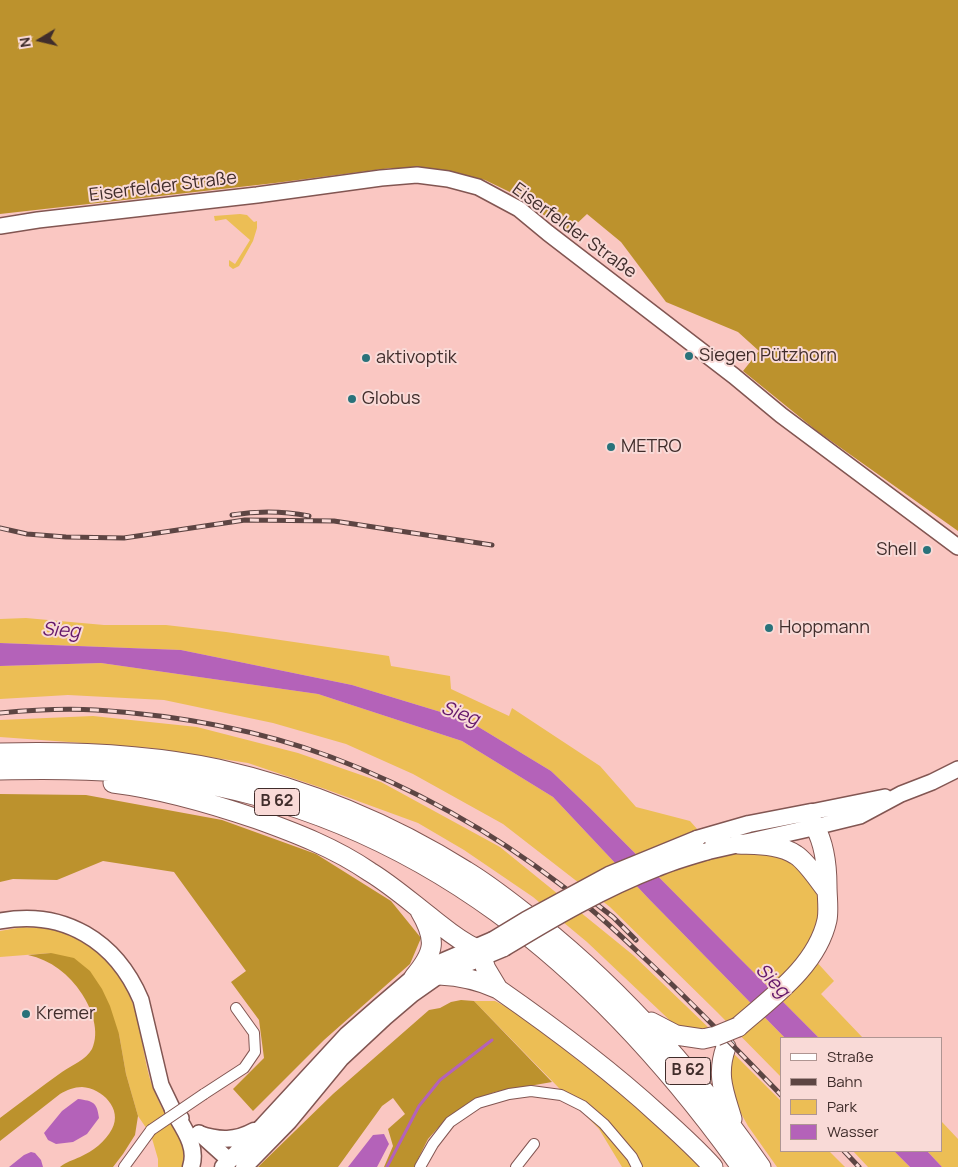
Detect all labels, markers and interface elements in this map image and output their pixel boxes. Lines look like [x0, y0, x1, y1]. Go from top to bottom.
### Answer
north arrow [15, 15, 65, 65]
text: N [15, 36, 35, 49]
street label: Eiserfelder Straße [88, 167, 238, 207]
street label: Eiserfelder Straße [508, 179, 640, 283]
place label: Siegen Pützhorn [699, 345, 837, 367]
place label: aktivoptik [376, 347, 457, 369]
marker: Siegen Pützhorn [683, 350, 695, 362]
marker: aktivoptik [360, 352, 372, 364]
place label: Globus [362, 388, 420, 410]
marker: Globus [346, 393, 358, 405]
place label: METRO [621, 436, 681, 458]
marker: METRO [605, 441, 617, 453]
place label: Shell [876, 539, 917, 561]
marker: Shell [921, 544, 933, 556]
place label: Hoppmann [779, 617, 870, 639]
water label: Sieg [41, 618, 81, 644]
marker: Hoppmann [763, 622, 775, 634]
water label: Sieg [438, 697, 482, 731]
road number: B 62 [254, 789, 300, 816]
water label: Sieg [750, 959, 794, 1003]
place label: Kremer [36, 1003, 95, 1025]
marker: Kremer [20, 1008, 32, 1020]
legend [780, 1037, 943, 1152]
text: Straße [827, 1046, 873, 1067]
road number: B 62 [666, 1058, 710, 1084]
text: Bahn [827, 1071, 862, 1092]
text: Park [827, 1096, 857, 1117]
text: Wasser [827, 1121, 879, 1142]

